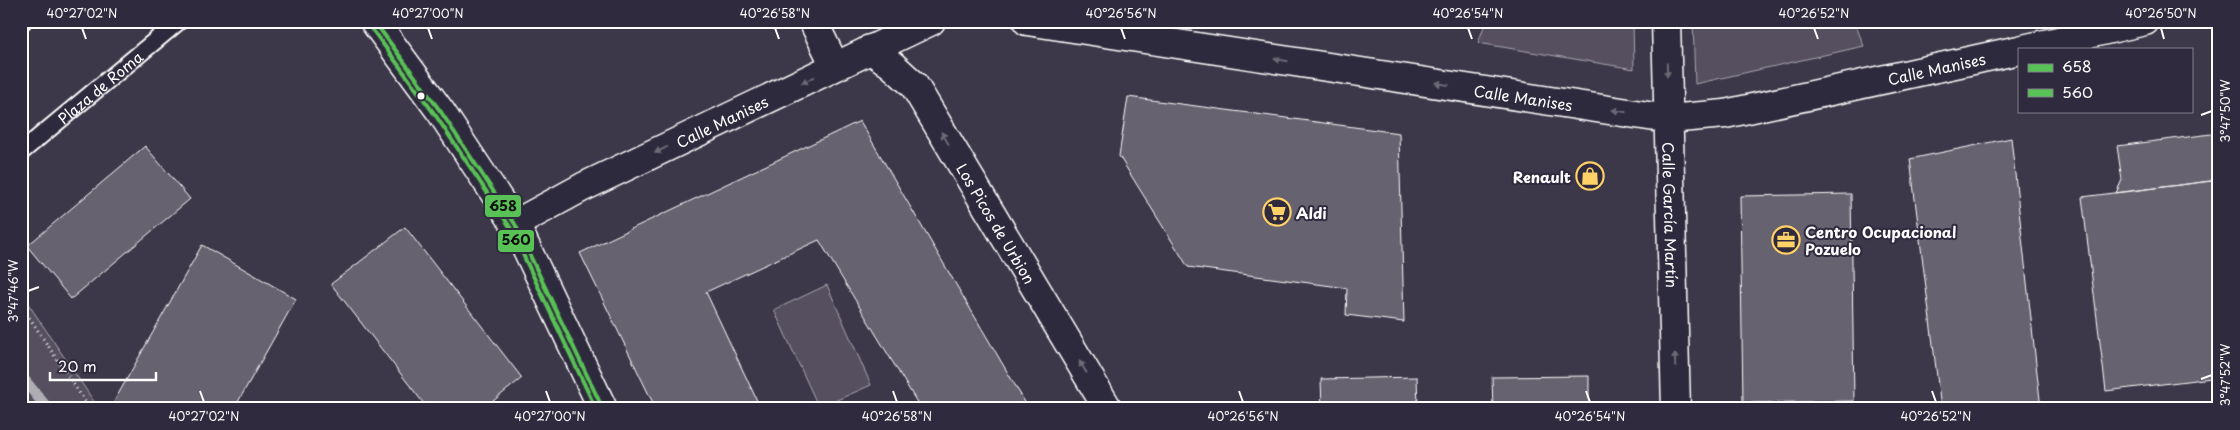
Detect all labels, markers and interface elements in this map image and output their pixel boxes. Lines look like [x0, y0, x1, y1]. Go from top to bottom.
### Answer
text: 40°27'02"N [47, 4, 117, 22]
text: 40°27'00"N [392, 4, 464, 22]
text: 40°26'58"N [740, 4, 810, 22]
text: 40°26'56"N [1085, 4, 1157, 22]
text: 40°26'54"N [1433, 4, 1503, 22]
text: 40°26'52"N [1779, 4, 1849, 22]
text: 40°26'50"N [2125, 4, 2197, 22]
street label: Plaza de Roma [52, 45, 147, 129]
street label: Calle Manises [1885, 46, 1988, 90]
legend [2018, 48, 2192, 112]
text: 658 [2062, 54, 2092, 77]
one-way arrow [1273, 55, 1289, 63]
one-way arrow [1663, 62, 1671, 78]
one-way arrow [800, 76, 815, 84]
street label: Calle Manises [1472, 78, 1574, 116]
text: 3°47'50"W [2216, 79, 2234, 143]
one-way arrow [1433, 80, 1449, 88]
text: 560 [2062, 80, 2093, 103]
street label: Calle Manises [672, 89, 772, 153]
unlabelled marker [416, 91, 426, 101]
one-way arrow [1611, 107, 1627, 115]
one-way arrow [940, 131, 949, 144]
street label: Calle García Martín [1658, 142, 1684, 288]
one-way arrow [654, 146, 668, 154]
street label: Los Picos de Urbion [952, 159, 1042, 288]
shop icon: Renault [1575, 161, 1605, 191]
place label: Renault [1513, 165, 1571, 188]
line badge: 658 [484, 194, 522, 218]
text: 658 [489, 195, 517, 216]
supermarket icon: Aldi [1262, 197, 1292, 227]
place label: Aldi [1296, 201, 1327, 224]
place label: Centro Ocupacional Pozuelo [1805, 220, 1956, 260]
office icon: Centro Ocupacional Pozuelo [1771, 225, 1801, 255]
line badge: 560 [497, 229, 535, 253]
text: 560 [501, 229, 531, 250]
text: 3°47'46"W [4, 259, 22, 323]
text: 3°47'52"W [2216, 343, 2234, 406]
scale bar [50, 350, 156, 382]
one-way arrow [1670, 352, 1678, 368]
text: 20 m [58, 354, 97, 377]
one-way arrow [1078, 361, 1087, 374]
text: 40°27'02"N [169, 407, 239, 425]
text: 40°27'00"N [514, 407, 586, 425]
text: 40°26'58"N [862, 407, 932, 425]
text: 40°26'56"N [1207, 407, 1279, 425]
text: 40°26'54"N [1555, 407, 1625, 425]
text: 40°26'52"N [1901, 407, 1971, 425]

